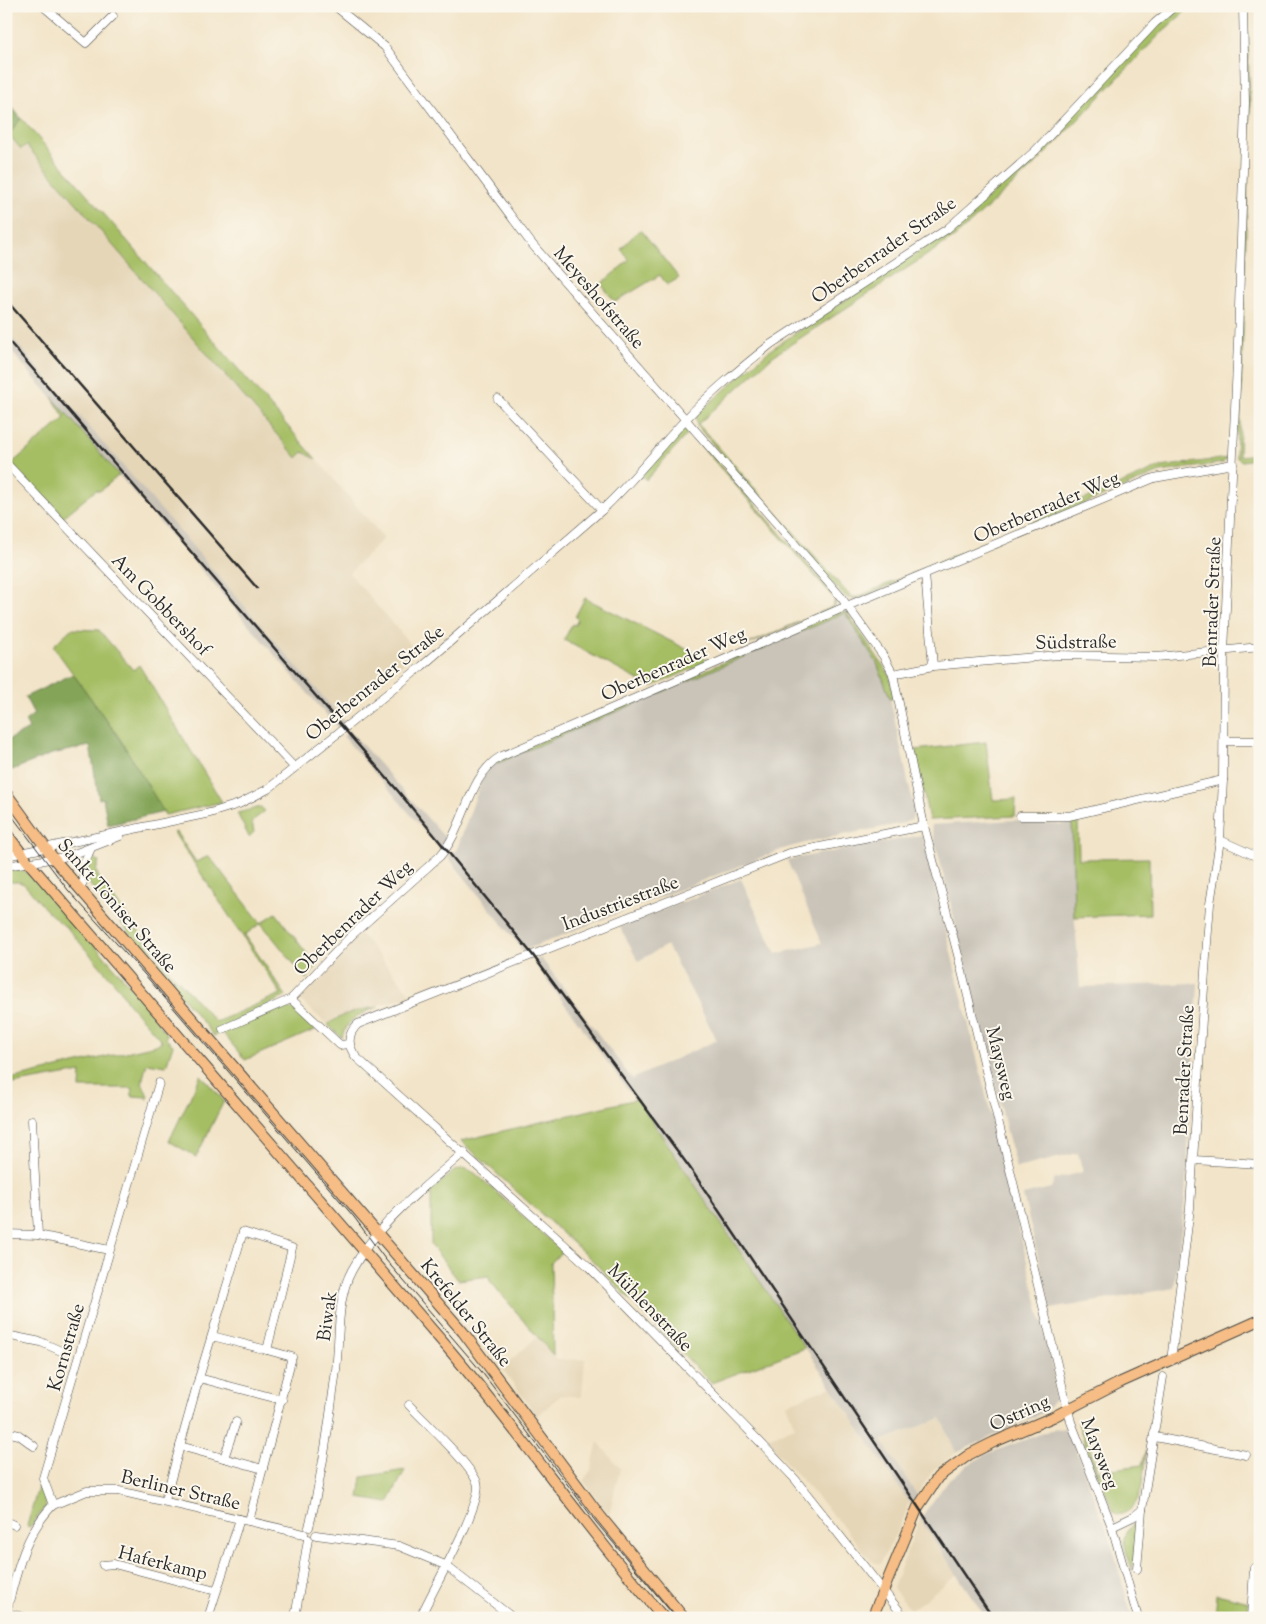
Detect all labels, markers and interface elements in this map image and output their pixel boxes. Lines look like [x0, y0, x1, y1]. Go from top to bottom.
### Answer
street label: Oberbenrader Straße [806, 191, 963, 311]
street label: Meyeshofstraße [546, 242, 650, 356]
street label: Oberbenrader Weg [970, 465, 1124, 551]
street label: Benrader Straße [1198, 536, 1229, 668]
street label: Am Gobbershof [104, 549, 217, 664]
street label: Oberbenrader Straße [300, 619, 451, 748]
street label: Oberbenrader Weg [597, 621, 751, 709]
street label: Südstraße [1035, 629, 1117, 658]
street label: Sankt Töniser Straße [50, 833, 182, 980]
street label: Oberbenrader Weg [288, 855, 419, 983]
street label: Industriestraße [559, 870, 683, 939]
street label: Benrader Straße [1169, 1004, 1202, 1136]
street label: Maysweg [977, 1024, 1022, 1103]
street label: Krefelder Straße [413, 1254, 517, 1374]
street label: Mühlenstraße [600, 1259, 698, 1359]
street label: Biwak [312, 1289, 345, 1343]
street label: Kornstraße [42, 1300, 93, 1395]
street label: Ostring [986, 1389, 1054, 1439]
street label: Maysweg [1073, 1414, 1125, 1494]
street label: Berliner Straße [118, 1465, 243, 1518]
street label: Haferkamp [115, 1540, 210, 1589]

